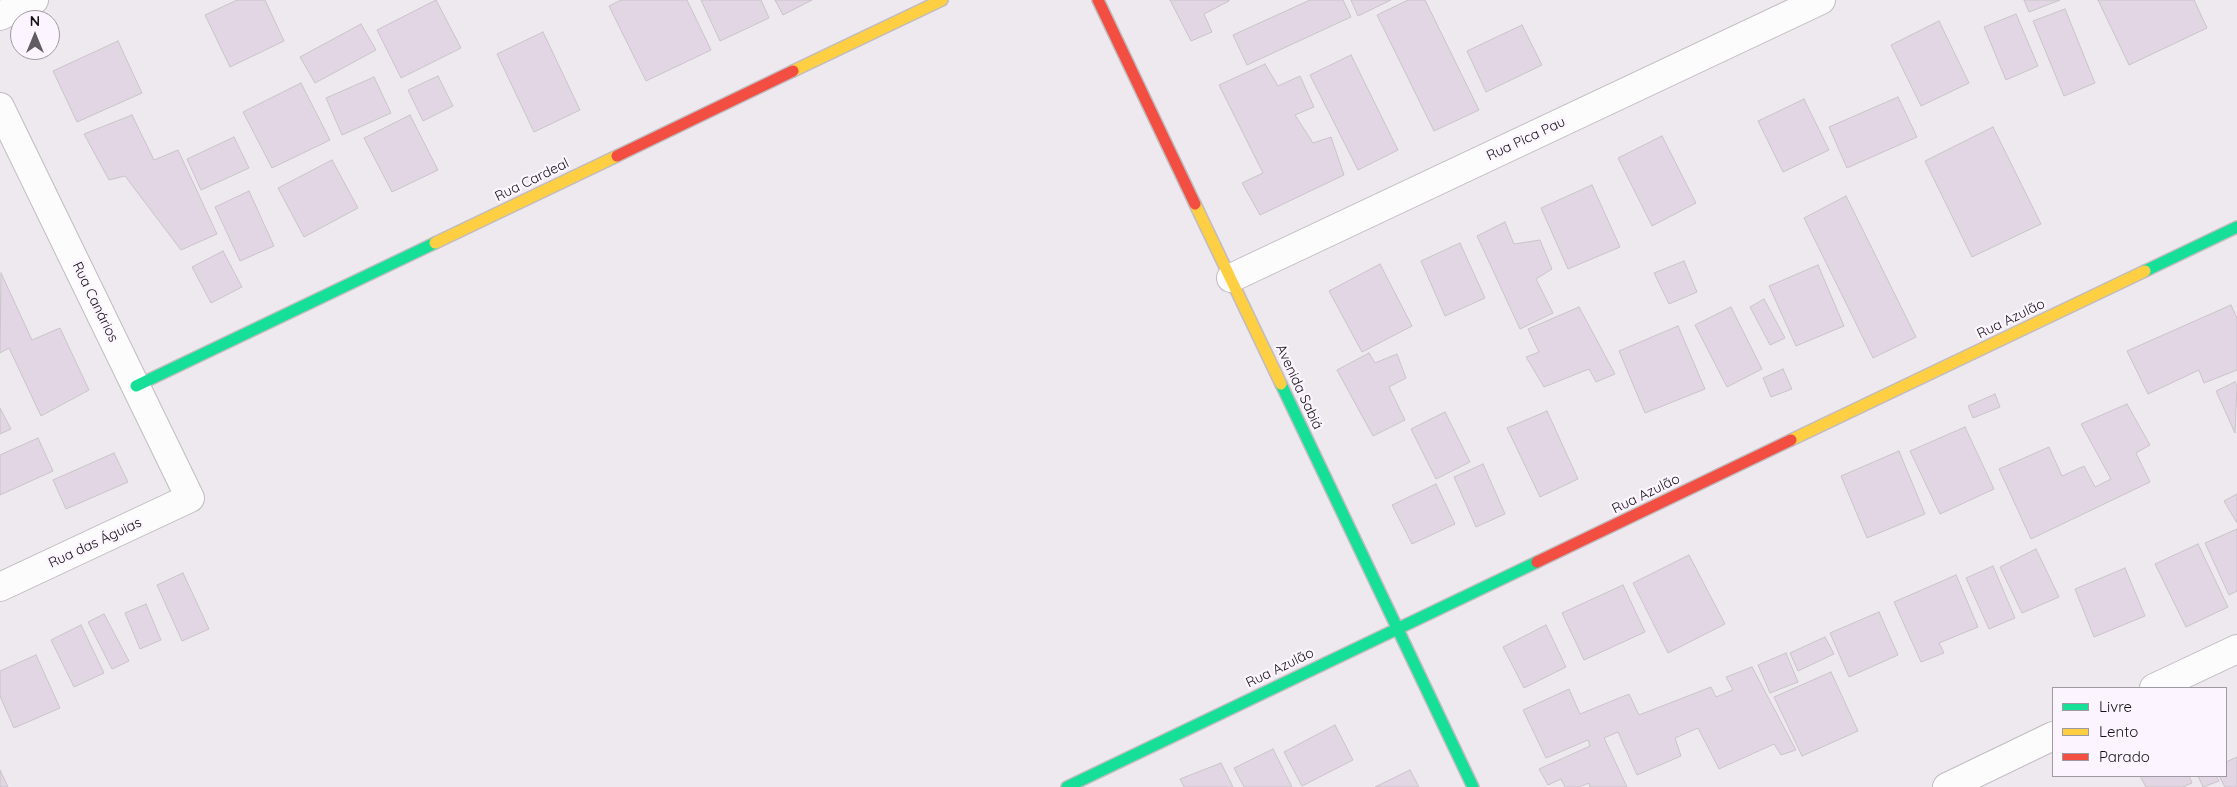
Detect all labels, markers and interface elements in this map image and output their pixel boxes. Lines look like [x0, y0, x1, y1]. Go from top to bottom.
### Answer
north arrow [10, 10, 60, 60]
text: N [30, 12, 40, 30]
street label: Rua Pica Pau [1484, 113, 1568, 165]
street label: Rua Cardeal [492, 155, 572, 205]
street label: Rua Canários [68, 259, 122, 345]
street label: Rua Azulão [1974, 295, 2048, 343]
street label: Avenida Sabiá [1272, 342, 1326, 432]
street label: Rua Azulão [1609, 470, 1683, 518]
street label: Rua das Águias [46, 514, 144, 572]
street label: Rua Azulão [1243, 644, 1317, 692]
legend [2052, 687, 2227, 777]
text: Livre [2099, 697, 2132, 716]
text: Lento [2099, 722, 2138, 741]
text: Parado [2099, 747, 2150, 766]

